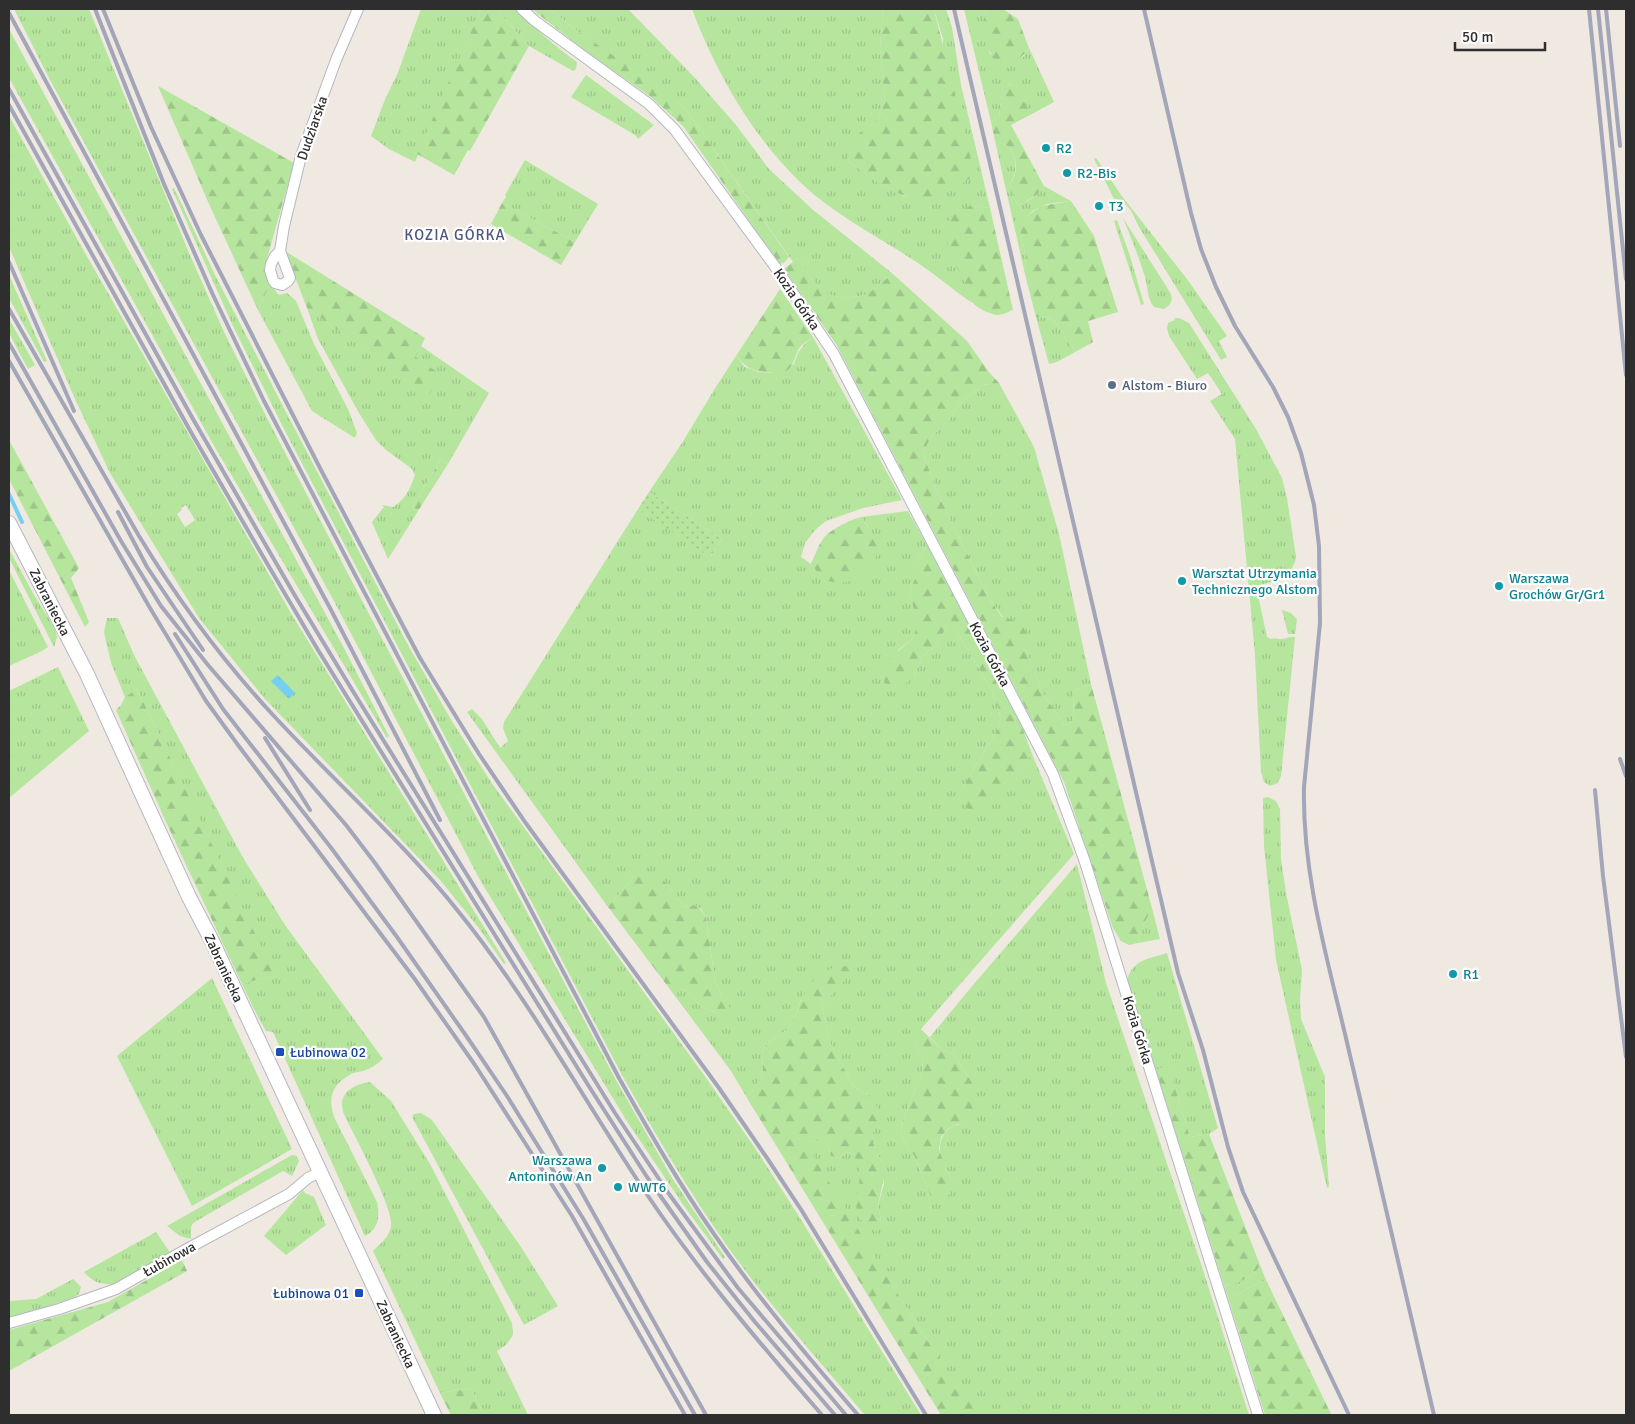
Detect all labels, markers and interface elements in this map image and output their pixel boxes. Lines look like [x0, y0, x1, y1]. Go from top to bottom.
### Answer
scale bar [1455, 20, 1545, 52]
text: 50 m [1462, 28, 1493, 46]
street label: Dudziarska [294, 94, 331, 162]
place label: R2 [1056, 140, 1072, 157]
marker: R2 [1040, 142, 1052, 154]
place label: R2-Bis [1077, 165, 1116, 182]
marker: R2-Bis [1061, 167, 1073, 179]
place label: T3 [1109, 198, 1123, 215]
marker: T3 [1093, 200, 1105, 212]
district label: KOZIA GÓRKA [404, 225, 506, 244]
street label: Kozia Górka [770, 265, 823, 333]
place label: Alstom - Biuro [1122, 377, 1207, 394]
marker: Alstom - Biuro [1106, 379, 1118, 391]
place label: Warsztat Utrzymania Technicznego Alstom [1192, 565, 1318, 598]
street label: Zabraniecka [25, 566, 74, 639]
place label: Warszawa Grochów Gr/Gr1 [1509, 570, 1605, 603]
marker: Warsztat Utrzymania Technicznego Alstom [1176, 575, 1188, 587]
marker: Warszawa Grochów Gr/Gr1 [1493, 580, 1505, 592]
street label: Kozia Górka [965, 619, 1014, 690]
street label: Zabraniecka [200, 931, 247, 1005]
place label: R1 [1463, 966, 1479, 983]
marker: R1 [1447, 968, 1459, 980]
street label: Kozia Górka [1119, 994, 1156, 1067]
place label: Łubinowa 02 [290, 1044, 366, 1061]
marker: Łubinowa 02 [274, 1046, 286, 1058]
place label: Warszawa Antoninów An [508, 1152, 592, 1185]
marker: Warszawa Antoninów An [596, 1162, 608, 1174]
place label: WWT6 [628, 1179, 666, 1196]
marker: WWT6 [612, 1181, 624, 1193]
street label: Łubinowa [140, 1238, 199, 1281]
place label: Łubinowa 01 [273, 1285, 349, 1302]
marker: Łubinowa 01 [353, 1287, 365, 1299]
street label: Zabraniecka [372, 1297, 419, 1371]

